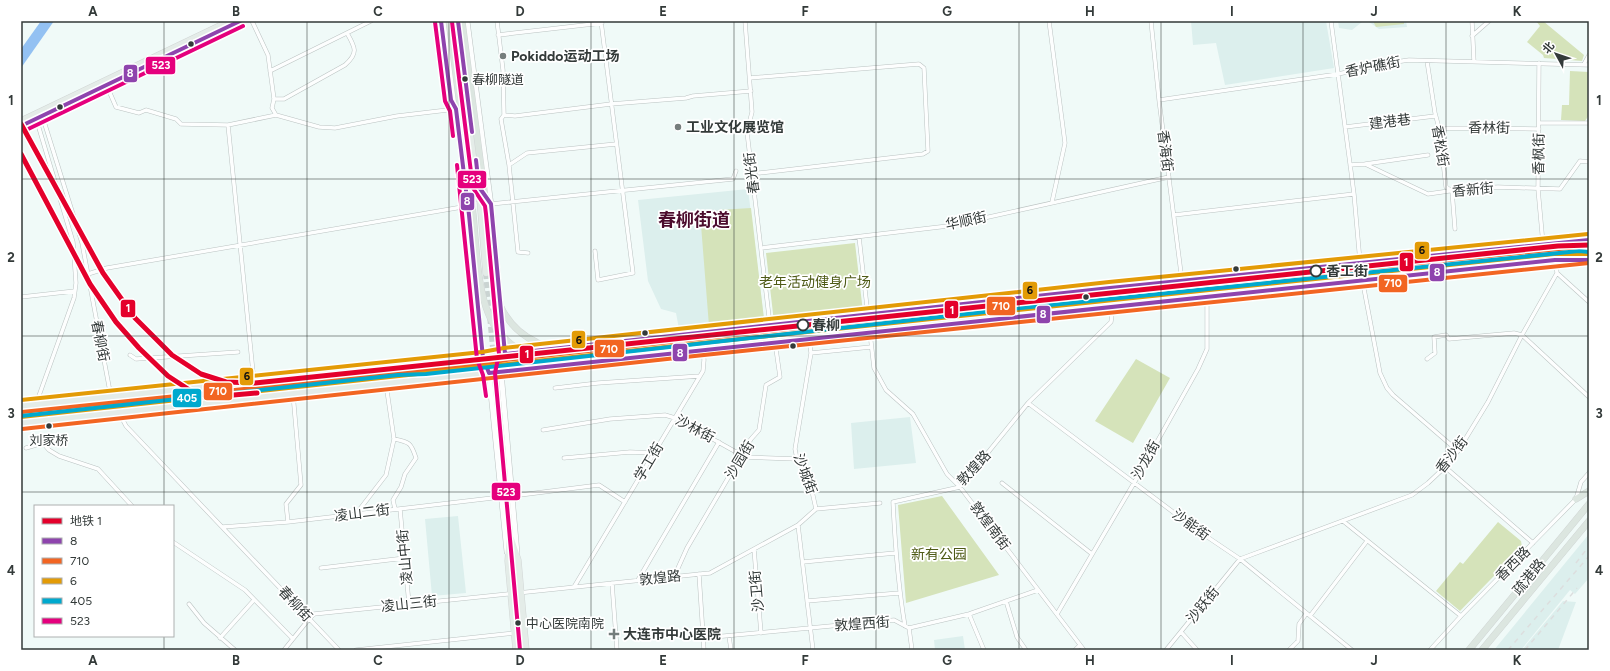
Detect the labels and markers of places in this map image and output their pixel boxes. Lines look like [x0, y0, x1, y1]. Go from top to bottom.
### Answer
unlabelled marker [186, 39, 196, 49]
place label: Pokiddo运动工场 [511, 48, 619, 65]
marker: Pokiddo运动工场 [498, 51, 508, 61]
place label: 春柳隧道 [472, 72, 524, 87]
marker: 春柳隧道 [460, 74, 470, 84]
unlabelled marker [55, 102, 65, 112]
place label: 工业文化展览馆 [686, 119, 784, 136]
marker: 工业文化展览馆 [673, 122, 683, 132]
place label: 香工街 [1326, 263, 1368, 280]
unlabelled marker [1231, 264, 1241, 274]
marker: 香工街 [1309, 264, 1323, 278]
unlabelled marker [1081, 292, 1091, 302]
place label: 春柳 [812, 317, 840, 334]
marker: 春柳 [796, 318, 810, 332]
unlabelled marker [640, 328, 650, 338]
unlabelled marker [788, 341, 798, 351]
marker: 刘家桥 [44, 421, 54, 431]
place label: 刘家桥 [29, 433, 69, 448]
place label: 中心医院南院 [526, 616, 604, 631]
marker: 中心医院南院 [513, 618, 523, 628]
place label: 大连市中心医院 [623, 626, 721, 643]
marker: 大连市中心医院 [608, 628, 620, 640]

